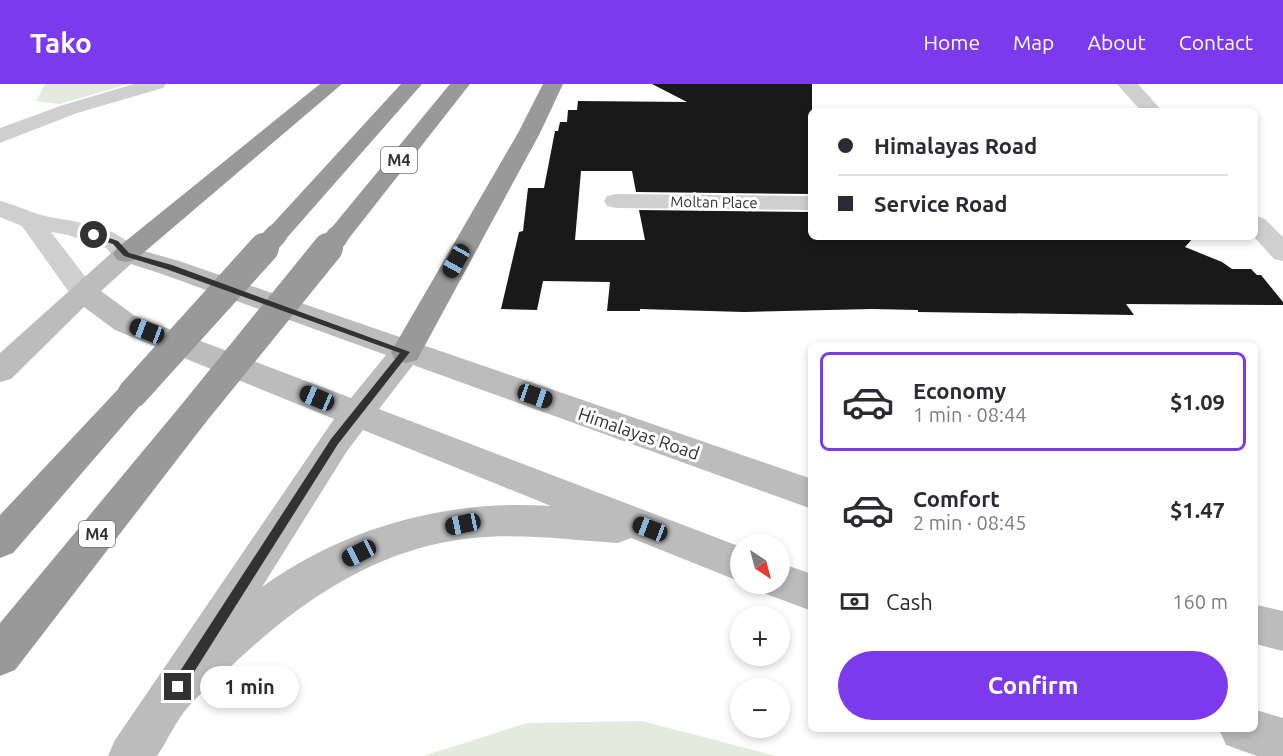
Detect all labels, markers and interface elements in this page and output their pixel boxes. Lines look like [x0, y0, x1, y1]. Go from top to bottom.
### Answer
text: Tako [30, 27, 92, 58]
text: Home [923, 30, 980, 54]
text: Map [1013, 30, 1054, 54]
text: About [1087, 30, 1146, 54]
text: Contact [1179, 30, 1253, 54]
text: Himalayas Road [874, 133, 1037, 158]
road number: M4 [381, 147, 417, 173]
text: Service Road [874, 191, 1007, 216]
street label: Moltan Place [670, 193, 758, 211]
route start [80, 221, 107, 248]
car [439, 241, 473, 281]
car [127, 316, 167, 346]
icon: car [841, 375, 895, 429]
text: Economy [913, 378, 1006, 403]
car [515, 382, 555, 410]
car [297, 383, 337, 413]
text: $1.09 [1170, 389, 1225, 414]
street label: Himalayas Road [576, 403, 702, 463]
text: 1 min · 08:44 [913, 403, 1027, 426]
icon: car [841, 483, 895, 537]
text: Comfort [913, 486, 1000, 511]
text: $1.47 [1170, 497, 1225, 522]
car [444, 511, 482, 537]
text: 2 min · 08:45 [913, 511, 1027, 534]
car [630, 514, 670, 544]
road number: M4 [79, 521, 115, 547]
north arrow [730, 534, 790, 594]
map controls [730, 534, 790, 738]
car [339, 537, 379, 569]
icon: cash [838, 585, 871, 618]
text: Cash [886, 589, 933, 614]
text: 160 m [1172, 590, 1228, 613]
button: + [730, 606, 790, 666]
button: Confirm [838, 651, 1228, 720]
callout: 1 min [199, 666, 298, 708]
route end [164, 673, 191, 700]
text: 1 min [224, 675, 275, 698]
button: − [730, 678, 790, 738]

